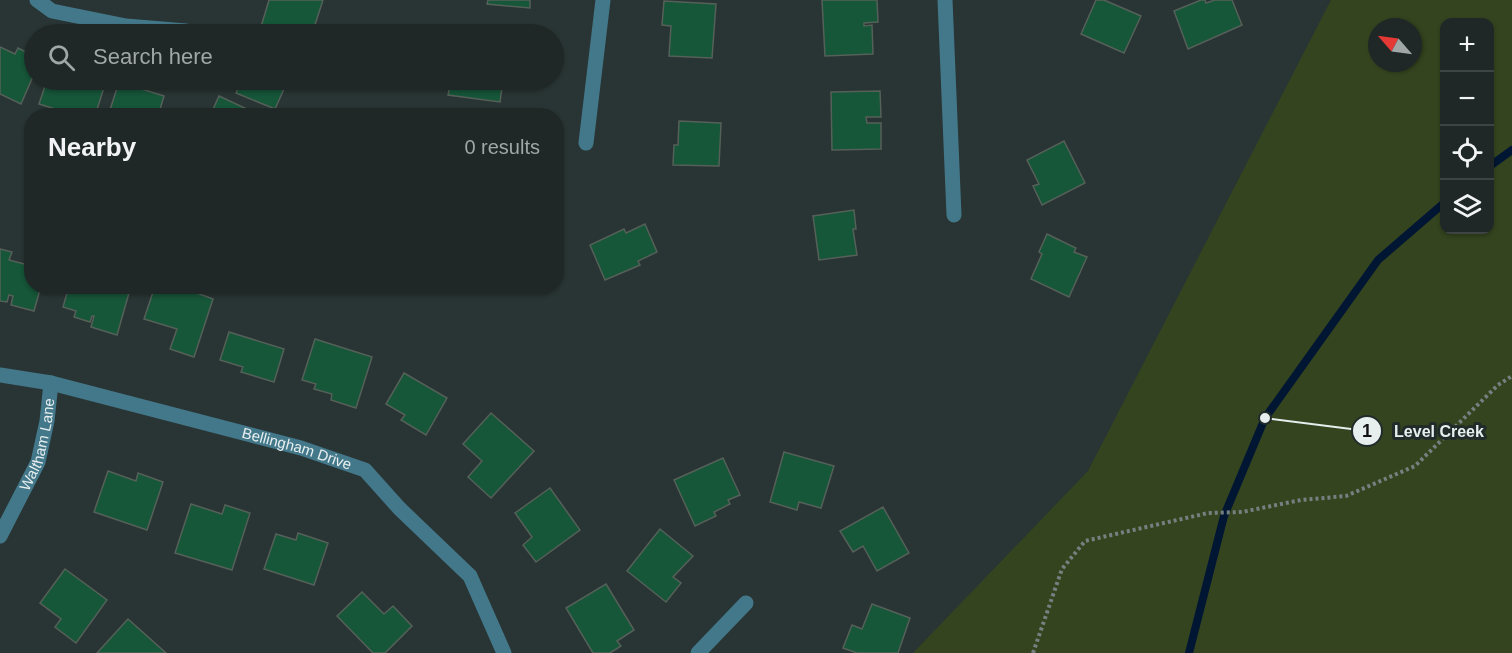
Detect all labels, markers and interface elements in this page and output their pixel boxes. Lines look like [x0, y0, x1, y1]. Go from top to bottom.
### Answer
north arrow [1368, 18, 1422, 72]
map controls [1440, 18, 1494, 234]
button: + [1440, 18, 1494, 72]
search box [24, 24, 564, 90]
icon: search [45, 41, 78, 74]
text: Search here [93, 44, 213, 69]
button: − [1440, 72, 1494, 126]
button: locate [1440, 126, 1494, 180]
text: Nearby [48, 132, 136, 162]
text: 0 results [464, 136, 540, 158]
button: layers [1440, 180, 1494, 234]
street label: Waltham Lane [16, 397, 57, 493]
callout: Level Creek [1352, 414, 1496, 448]
text: 1 [1362, 421, 1372, 441]
text: Level Creek [1394, 423, 1484, 440]
street label: Bellingham Drive [240, 424, 354, 473]

